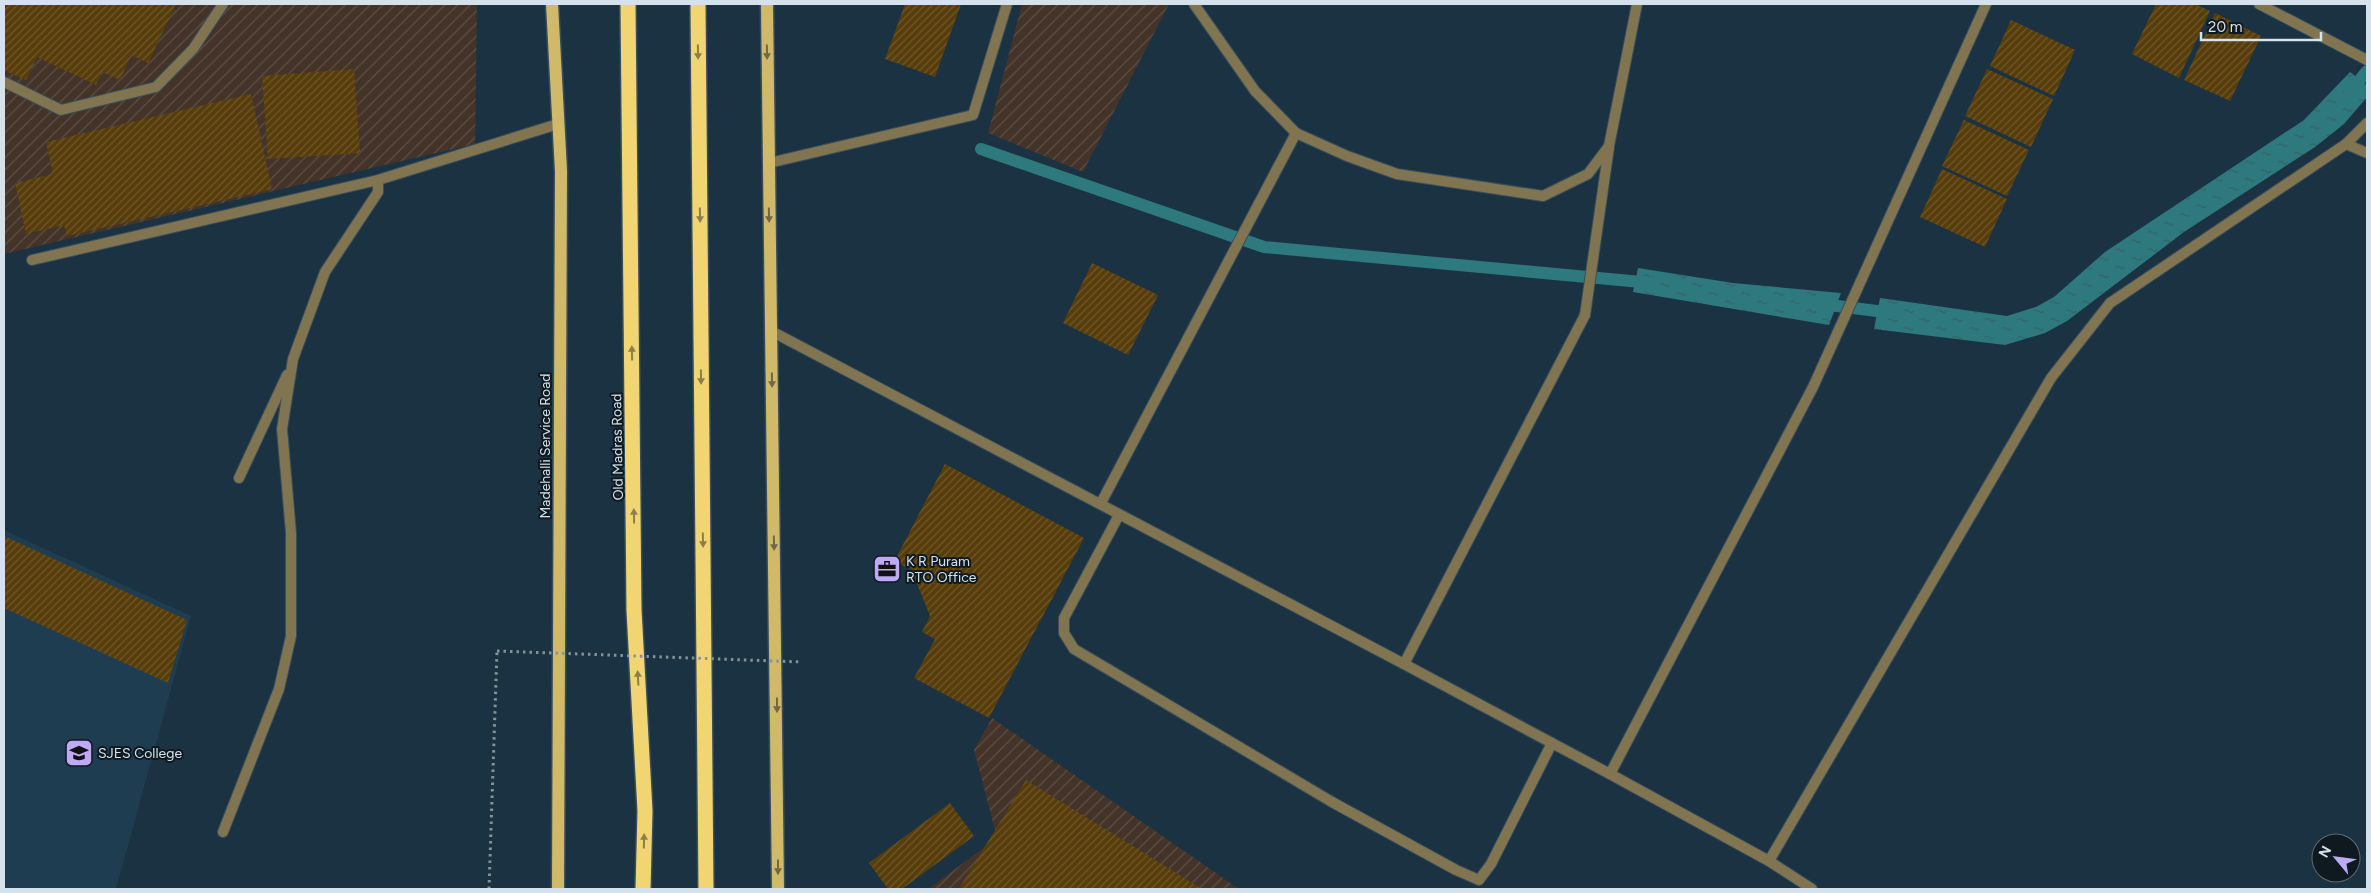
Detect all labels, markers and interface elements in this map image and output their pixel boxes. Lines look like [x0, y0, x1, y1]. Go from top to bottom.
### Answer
scale bar [2201, 10, 2321, 42]
text: 20 m [2208, 18, 2242, 36]
one-way arrow [694, 45, 702, 61]
one-way arrow [763, 45, 771, 61]
one-way arrow [696, 207, 704, 223]
one-way arrow [766, 207, 774, 223]
one-way arrow [628, 345, 636, 361]
one-way arrow [697, 370, 705, 386]
one-way arrow [768, 372, 776, 388]
street label: Madehalli Service Road [537, 373, 554, 519]
street label: Old Madras Road [608, 393, 627, 501]
one-way arrow [629, 508, 637, 524]
one-way arrow [699, 532, 707, 548]
one-way arrow [770, 535, 778, 551]
place label: K R Puram RTO Office [906, 553, 977, 586]
office icon: K R Puram RTO Office [872, 554, 902, 584]
one-way arrow [634, 670, 642, 686]
one-way arrow [773, 697, 781, 713]
school or university icon: SJES College [64, 738, 94, 768]
place label: SJES College [98, 745, 182, 762]
one-way arrow [640, 832, 648, 848]
north arrow [2311, 833, 2361, 883]
text: N [2315, 843, 2335, 861]
one-way arrow [774, 860, 782, 876]

